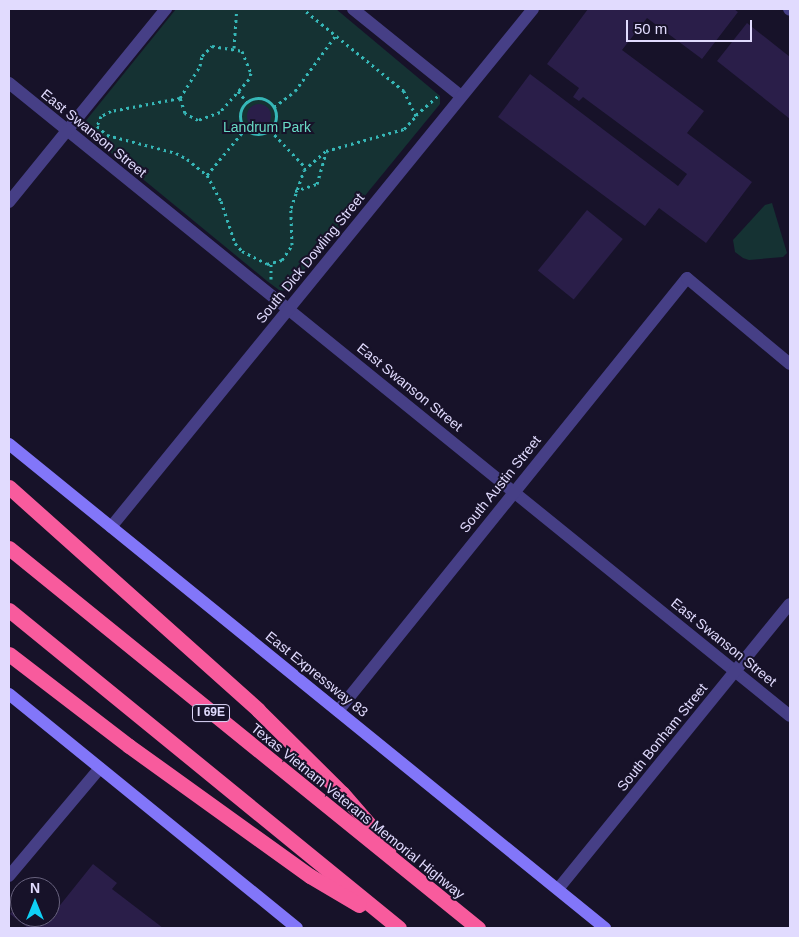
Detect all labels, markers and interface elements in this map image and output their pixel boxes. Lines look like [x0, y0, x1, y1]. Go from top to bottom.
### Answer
scale bar [629, 10, 755, 42]
text: 50 m [634, 20, 667, 37]
street label: East Swanson Street [38, 85, 150, 181]
park label: Landrum Park [223, 119, 311, 135]
street label: South Dick Dowling Street [252, 190, 368, 326]
street label: East Swanson Street [354, 339, 466, 435]
street label: South Austin Street [456, 432, 544, 536]
street label: East Swanson Street [668, 594, 780, 690]
street label: East Expressway 83 [262, 628, 372, 720]
street label: South Bonham Street [613, 680, 711, 794]
road number: I 69E [191, 704, 231, 722]
street label: Texas Vietnam Veterans Memorial Highway [248, 720, 468, 902]
north arrow [10, 877, 60, 927]
text: N [30, 880, 40, 896]

